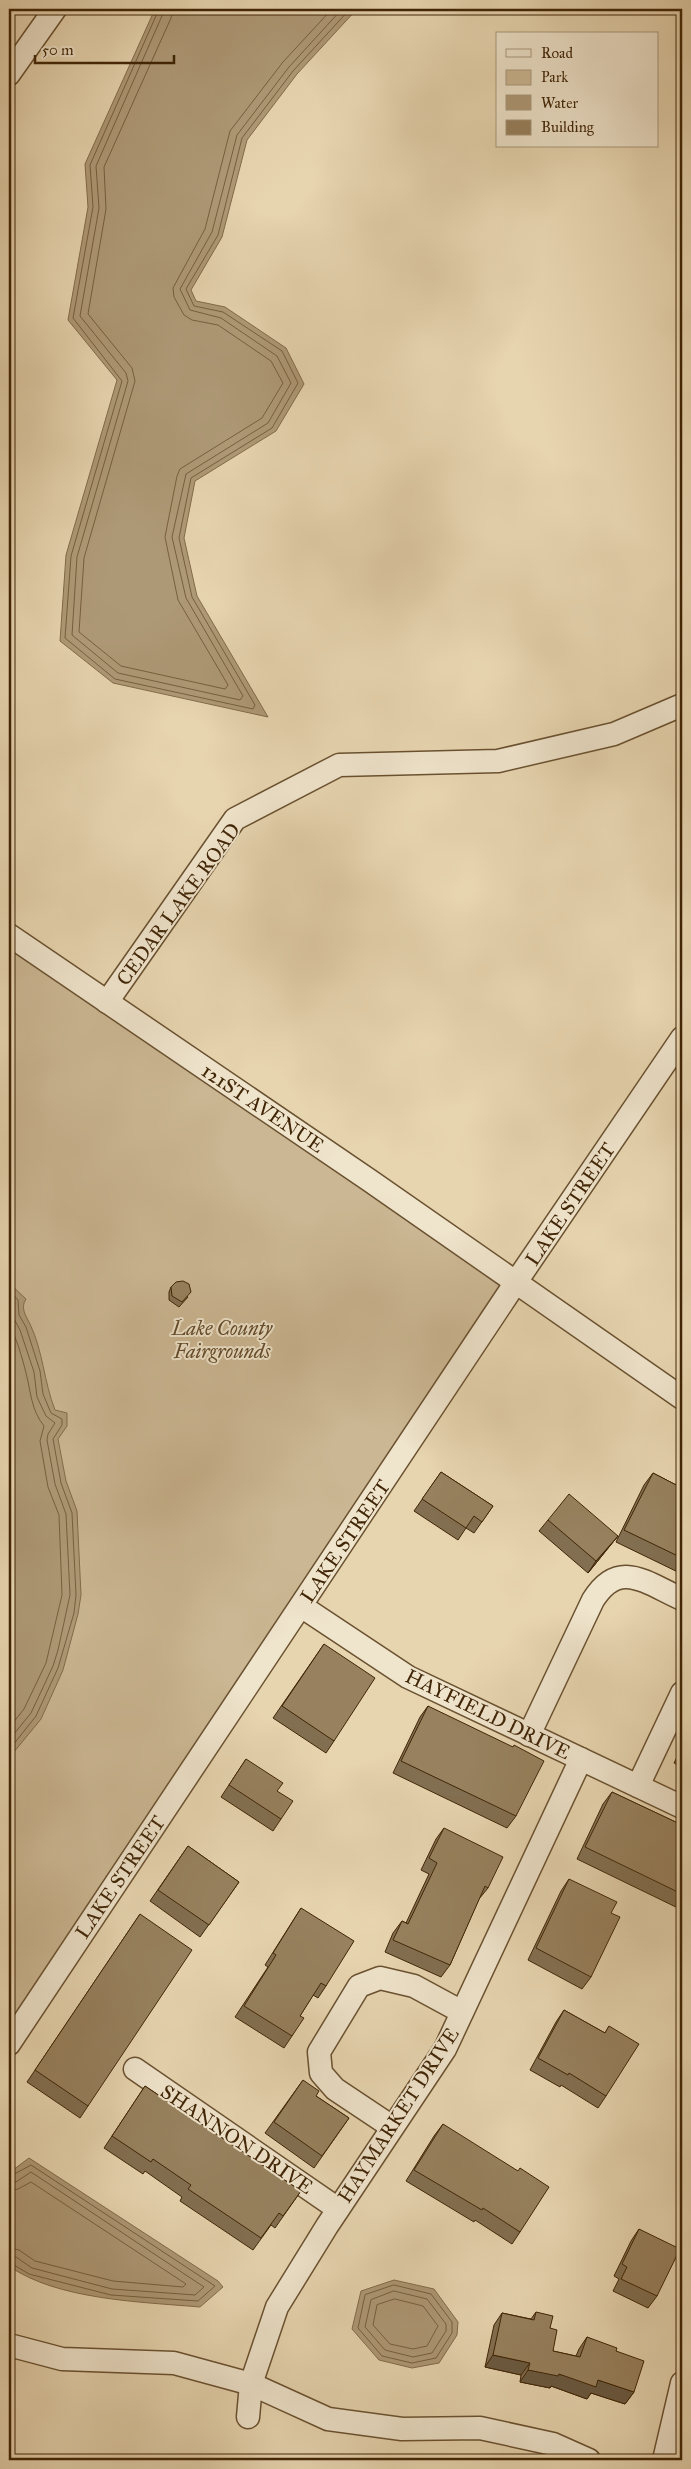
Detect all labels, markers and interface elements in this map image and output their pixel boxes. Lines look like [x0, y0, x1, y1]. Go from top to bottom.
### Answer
scale bar [35, 32, 174, 64]
legend [496, 32, 658, 148]
text: 50 m [42, 41, 74, 59]
text: Road [541, 44, 573, 62]
text: Park [541, 68, 568, 86]
text: Water [541, 94, 578, 112]
text: Building [541, 118, 595, 136]
street label: CEDAR LAKE ROAD [111, 818, 245, 990]
street label: 121ST AVENUE [197, 1058, 329, 1158]
street label: LAKE STREET [520, 1138, 620, 1270]
park label: Lake County Fairgrounds [171, 1316, 274, 1363]
street label: LAKE STREET [295, 1475, 395, 1607]
street label: HAYFIELD DRIVE [402, 1664, 574, 1764]
street label: LAKE STREET [70, 1811, 170, 1943]
street label: HAYMARKET DRIVE [332, 2023, 464, 2207]
street label: SHANNON DRIVE [156, 2079, 318, 2199]

